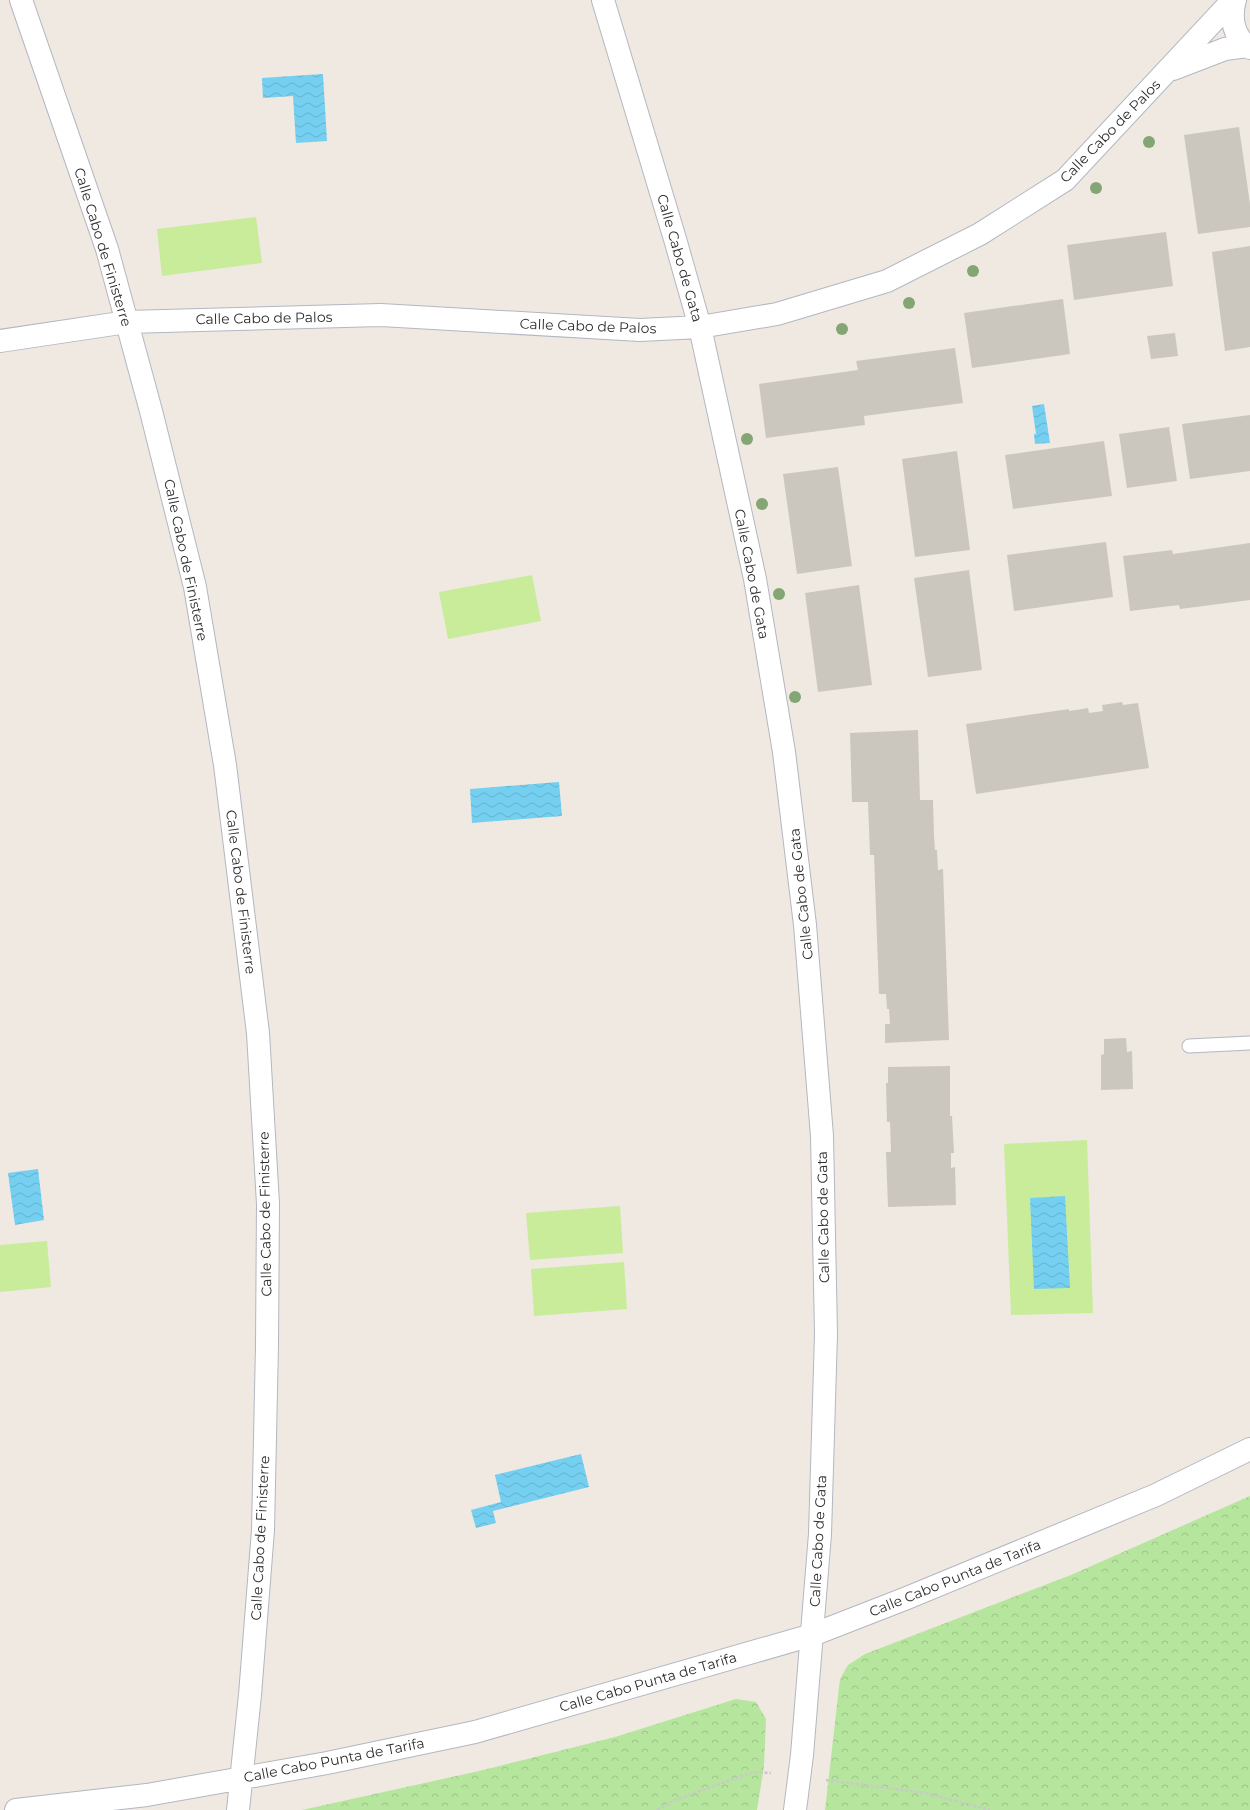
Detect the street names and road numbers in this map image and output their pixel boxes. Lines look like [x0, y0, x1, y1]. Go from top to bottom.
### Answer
street label: Calle Cabo de Palos [1056, 75, 1164, 186]
street label: Calle Cabo de Finisterre [70, 165, 136, 329]
street label: Calle Cabo de Gata [653, 192, 707, 324]
street label: Calle Cabo de Palos [195, 308, 333, 328]
street label: Calle Cabo de Palos [519, 315, 657, 337]
street label: Calle Cabo de Finisterre [160, 477, 212, 643]
street label: Calle Cabo de Gata [731, 507, 773, 641]
street label: Calle Cabo de Finisterre [222, 809, 260, 975]
street label: Calle Cabo de Gata [785, 827, 817, 961]
street label: Calle Cabo de Finisterre [255, 1131, 275, 1297]
street label: Calle Cabo de Gata [813, 1151, 833, 1283]
street label: Calle Cabo de Finisterre [247, 1455, 273, 1621]
street label: Calle Cabo de Gata [806, 1475, 830, 1607]
street label: Calle Cabo Punta de Tarifa [866, 1535, 1044, 1621]
street label: Calle Cabo Punta de Tarifa [557, 1648, 739, 1716]
street label: Calle Cabo Punta de Tarifa [242, 1734, 426, 1786]

